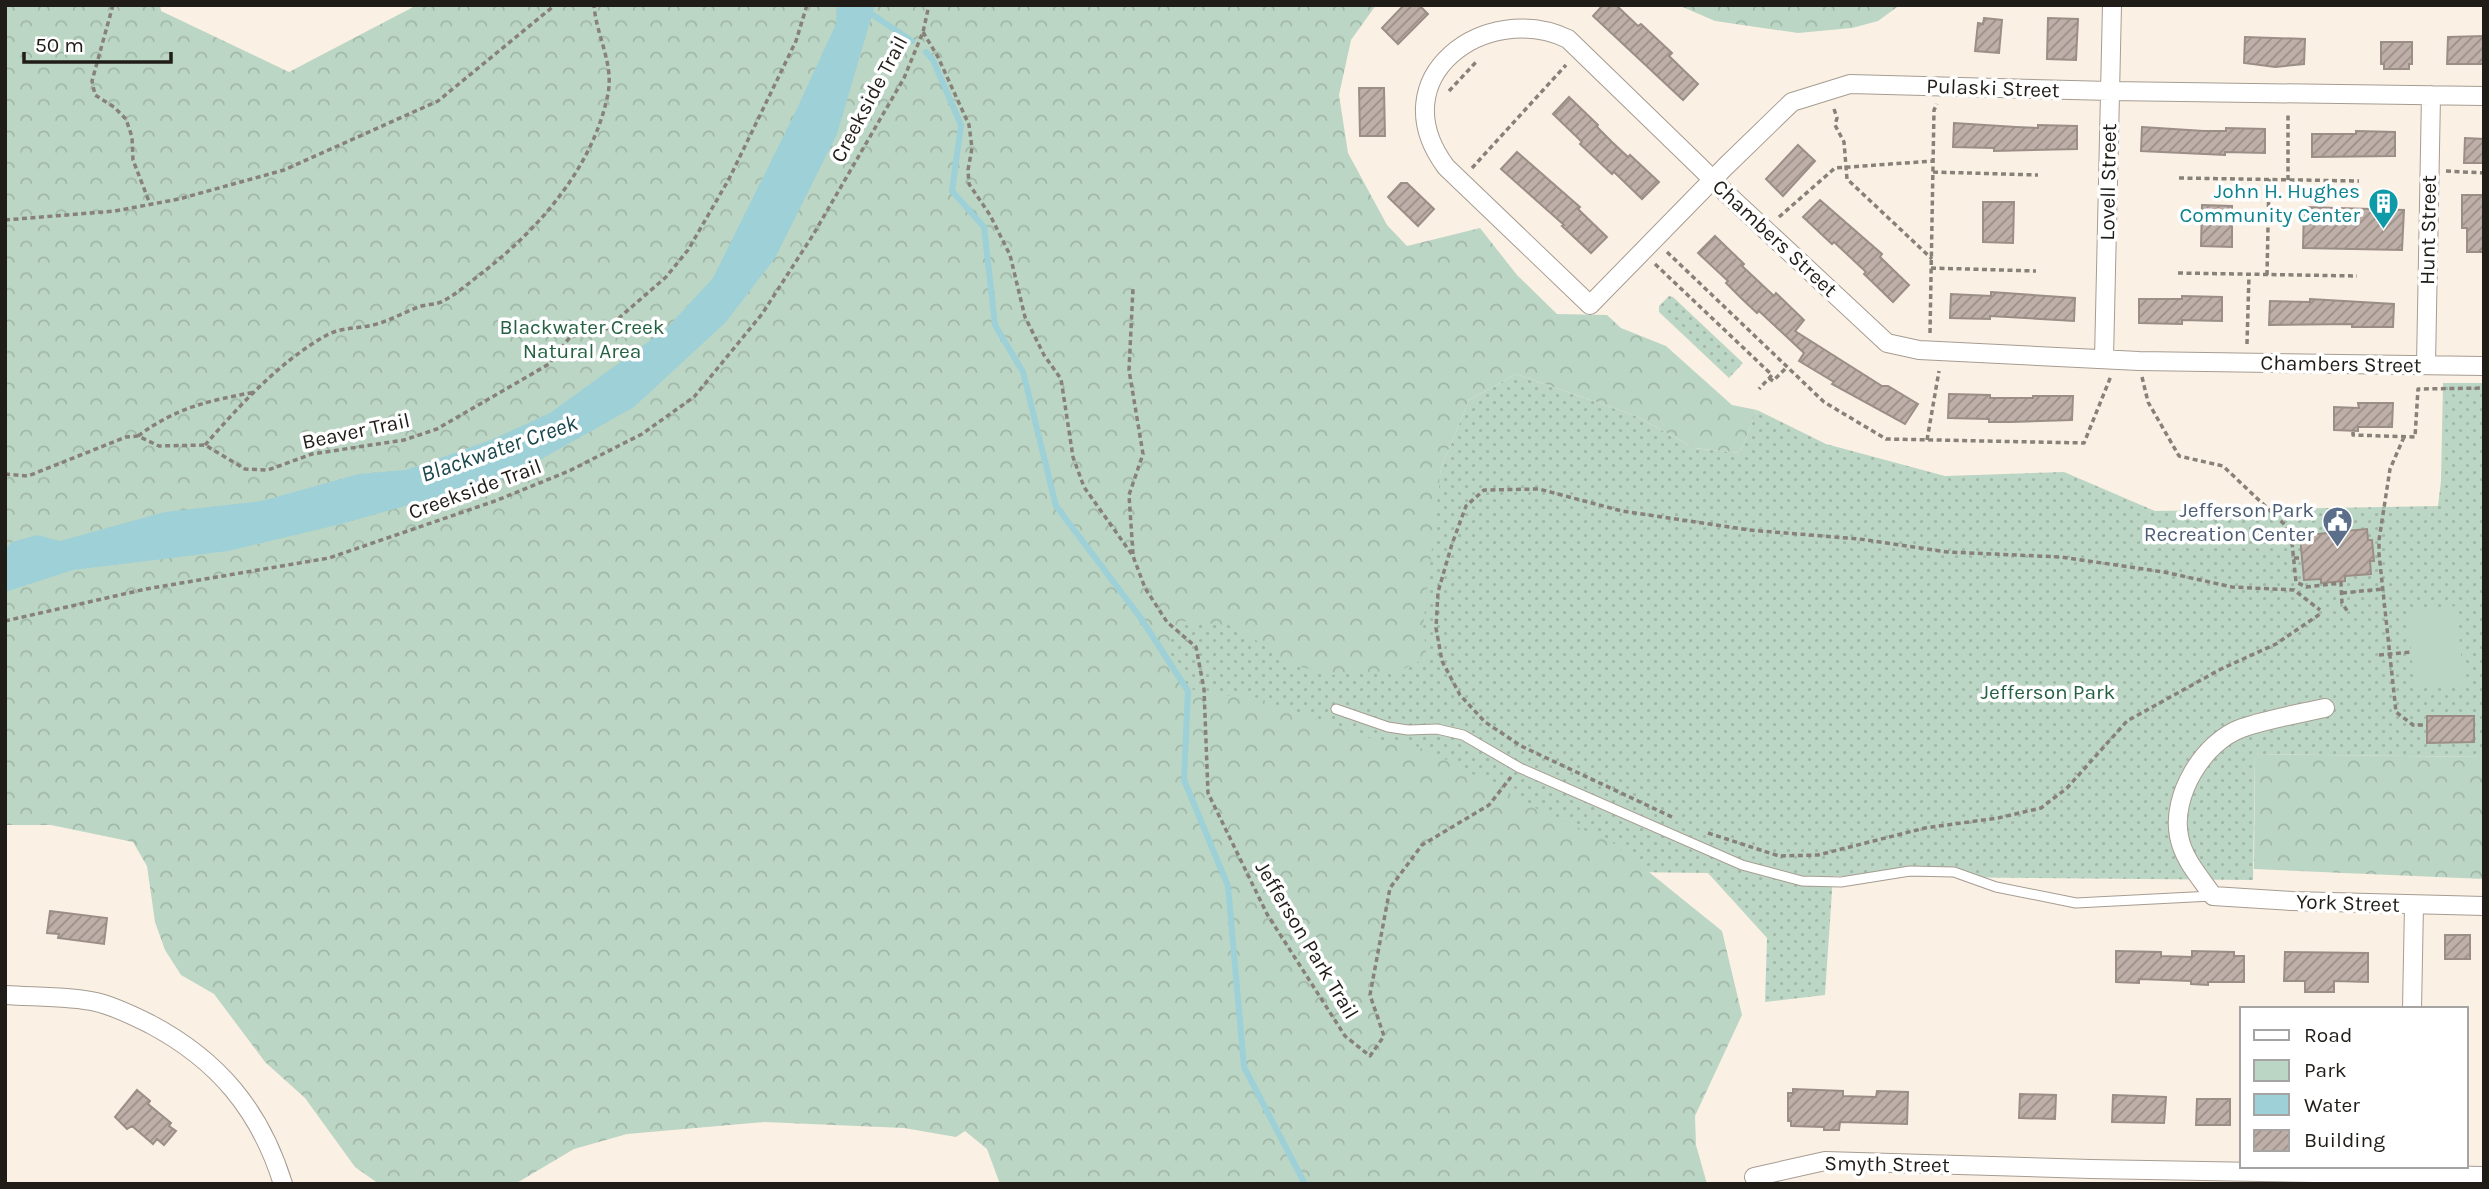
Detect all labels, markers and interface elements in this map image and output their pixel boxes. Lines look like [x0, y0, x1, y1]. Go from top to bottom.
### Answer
scale bar [24, 21, 172, 65]
street label: Creekside Trail [826, 32, 912, 166]
text: 50 m [35, 33, 84, 57]
street label: Pulaski Street [1926, 74, 2060, 102]
street label: Lovell Street [2095, 123, 2121, 241]
street label: Chambers Street [1708, 174, 1842, 302]
street label: Hunt Street [2415, 175, 2441, 285]
place label: John H. Hughes Community Center [2179, 179, 2360, 227]
building icon: John H. Hughes Community Center [2366, 186, 2400, 230]
park label: Blackwater Creek Natural Area [499, 315, 665, 363]
street label: Chambers Street [2260, 351, 2422, 377]
street label: Beaver Trail [300, 408, 412, 454]
water label: Blackwater Creek [417, 409, 581, 488]
street label: Creekside Trail [405, 454, 545, 524]
place label: Jefferson Park Recreation Center [2144, 498, 2314, 546]
public building icon: Jefferson Park Recreation Center [2320, 505, 2354, 549]
park label: Jefferson Park [1981, 680, 2116, 704]
street label: Jefferson Park Trail [1250, 857, 1364, 1023]
street label: York Street [2296, 889, 2400, 917]
legend [2240, 1007, 2468, 1168]
text: Road [2304, 1023, 2352, 1047]
text: Park [2304, 1058, 2347, 1082]
text: Water [2304, 1093, 2360, 1117]
text: Building [2304, 1128, 2385, 1152]
street label: Smyth Street [1824, 1151, 1950, 1177]

